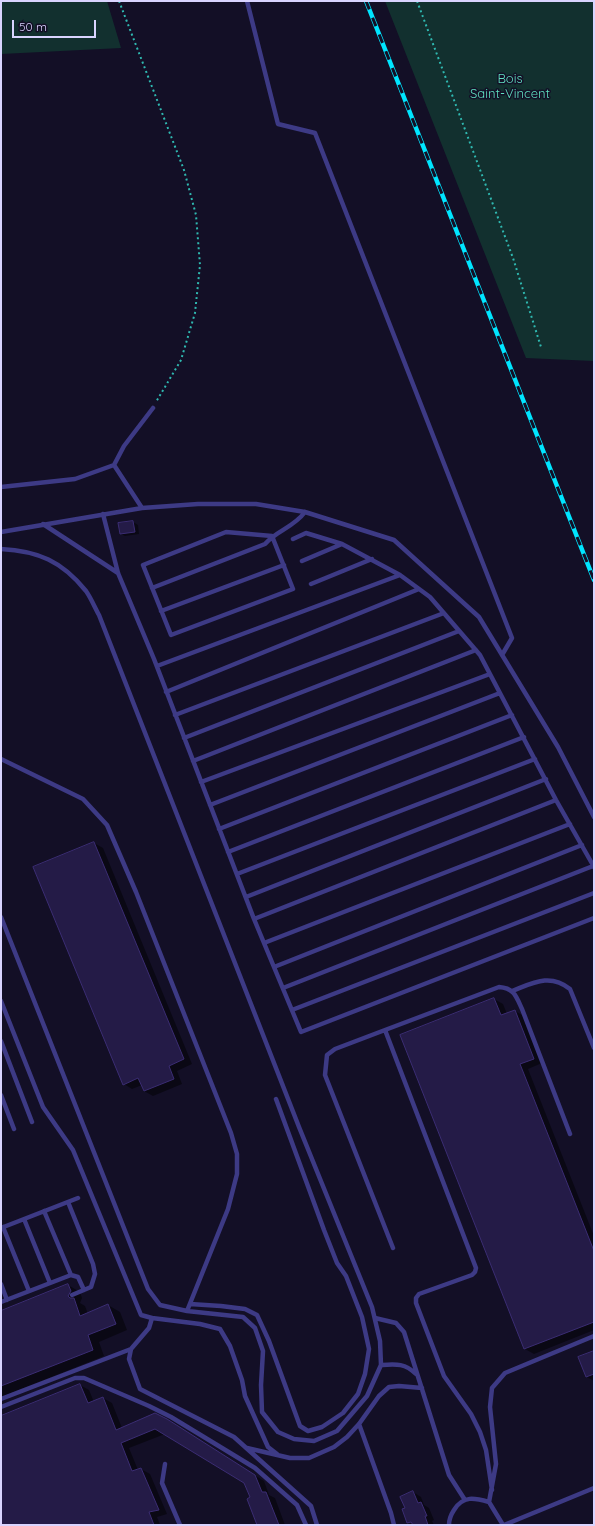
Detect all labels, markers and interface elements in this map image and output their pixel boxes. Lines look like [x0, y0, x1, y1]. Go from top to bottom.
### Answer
scale bar [14, 12, 98, 38]
text: 50 m [19, 19, 47, 34]
park label: Bois Saint-Vincent [470, 71, 550, 102]

